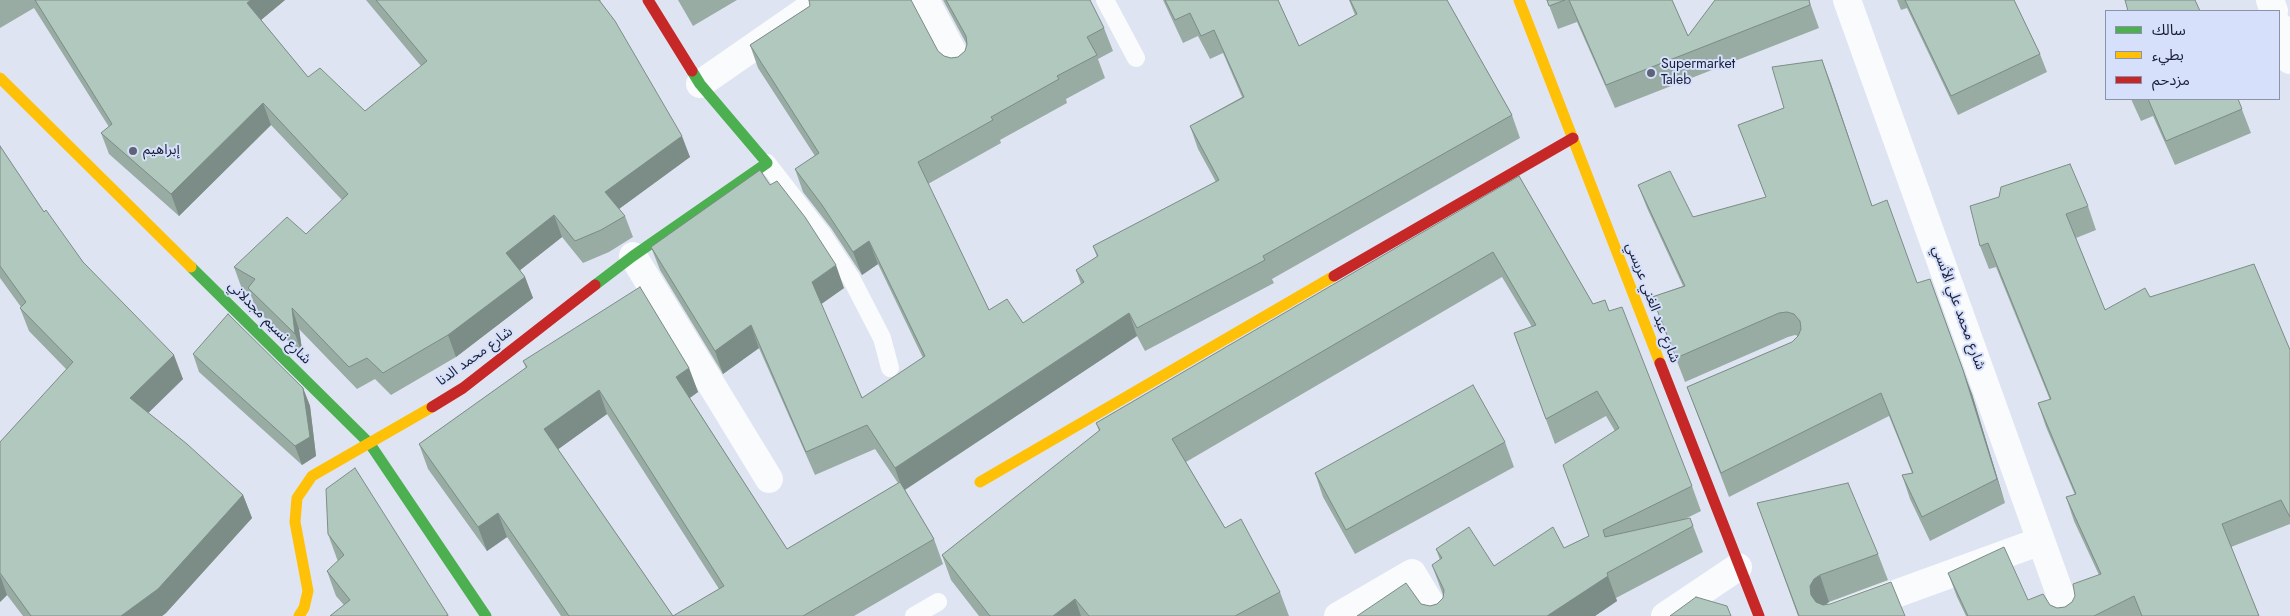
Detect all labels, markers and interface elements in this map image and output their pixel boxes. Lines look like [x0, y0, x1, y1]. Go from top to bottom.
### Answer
legend [2105, 10, 2280, 100]
text: سالك [2152, 19, 2186, 41]
text: بطيء [2152, 44, 2184, 66]
place label: Supermarket Taleb [1661, 57, 1735, 90]
marker: Supermarket Taleb [1645, 67, 1657, 79]
text: مزدحم [2152, 69, 2190, 91]
place label: إبراهيم [143, 143, 180, 159]
marker: إبراهيم [127, 145, 139, 157]
street label: شارع عبد الغني عريسي [1621, 241, 1683, 365]
street label: شارع محمد علي الأنسي [1928, 244, 1988, 372]
street label: شارع نسيم مجدلاني [224, 278, 314, 368]
street label: شارع محمد الدنا [434, 324, 516, 390]

